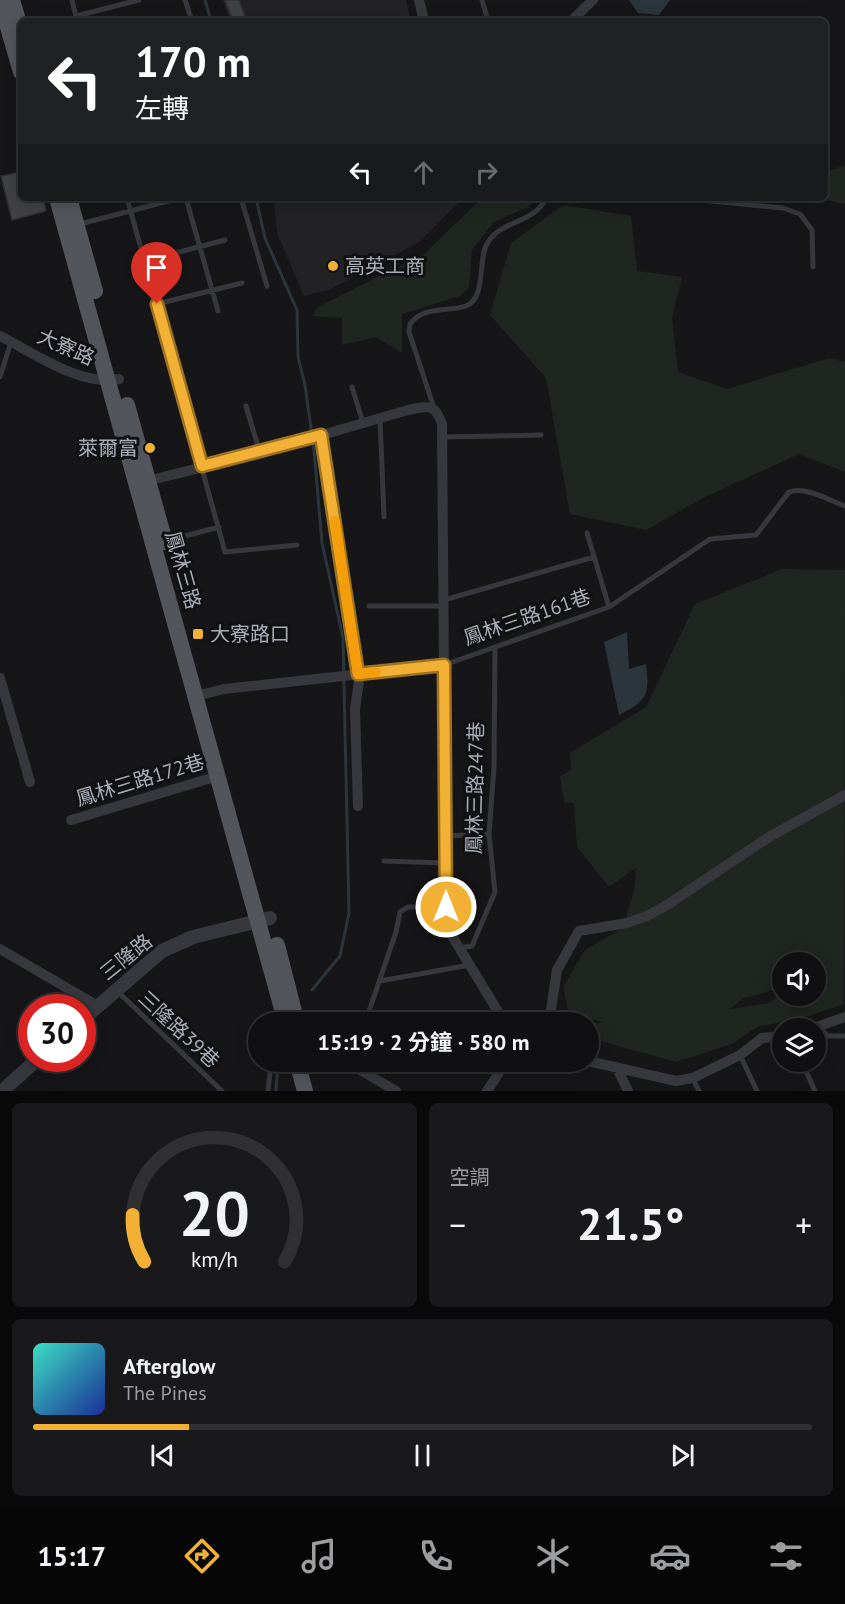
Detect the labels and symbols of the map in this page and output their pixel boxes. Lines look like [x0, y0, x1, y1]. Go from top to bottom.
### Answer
pin [131, 242, 182, 304]
place label: 高英工商 [345, 253, 425, 279]
marker: 高英工商 [326, 259, 340, 273]
street label: 大寮路 [33, 323, 99, 371]
place label: 萊爾富 [78, 435, 138, 461]
marker: 萊爾富 [143, 441, 157, 455]
street label: 鳳林三路 [159, 528, 207, 612]
street label: 鳳林三路161巷 [460, 583, 594, 651]
place label: 大寮路口 [210, 621, 290, 647]
marker: 大寮路口 [191, 627, 205, 641]
street label: 鳳林三路247巷 [461, 721, 489, 855]
street label: 鳳林三路172巷 [73, 748, 207, 812]
position arrow [414, 875, 478, 939]
street label: 三隆路 [95, 928, 157, 986]
street label: 三隆路39巷 [133, 985, 225, 1073]
speed limit sign: 30 [18, 994, 96, 1072]

